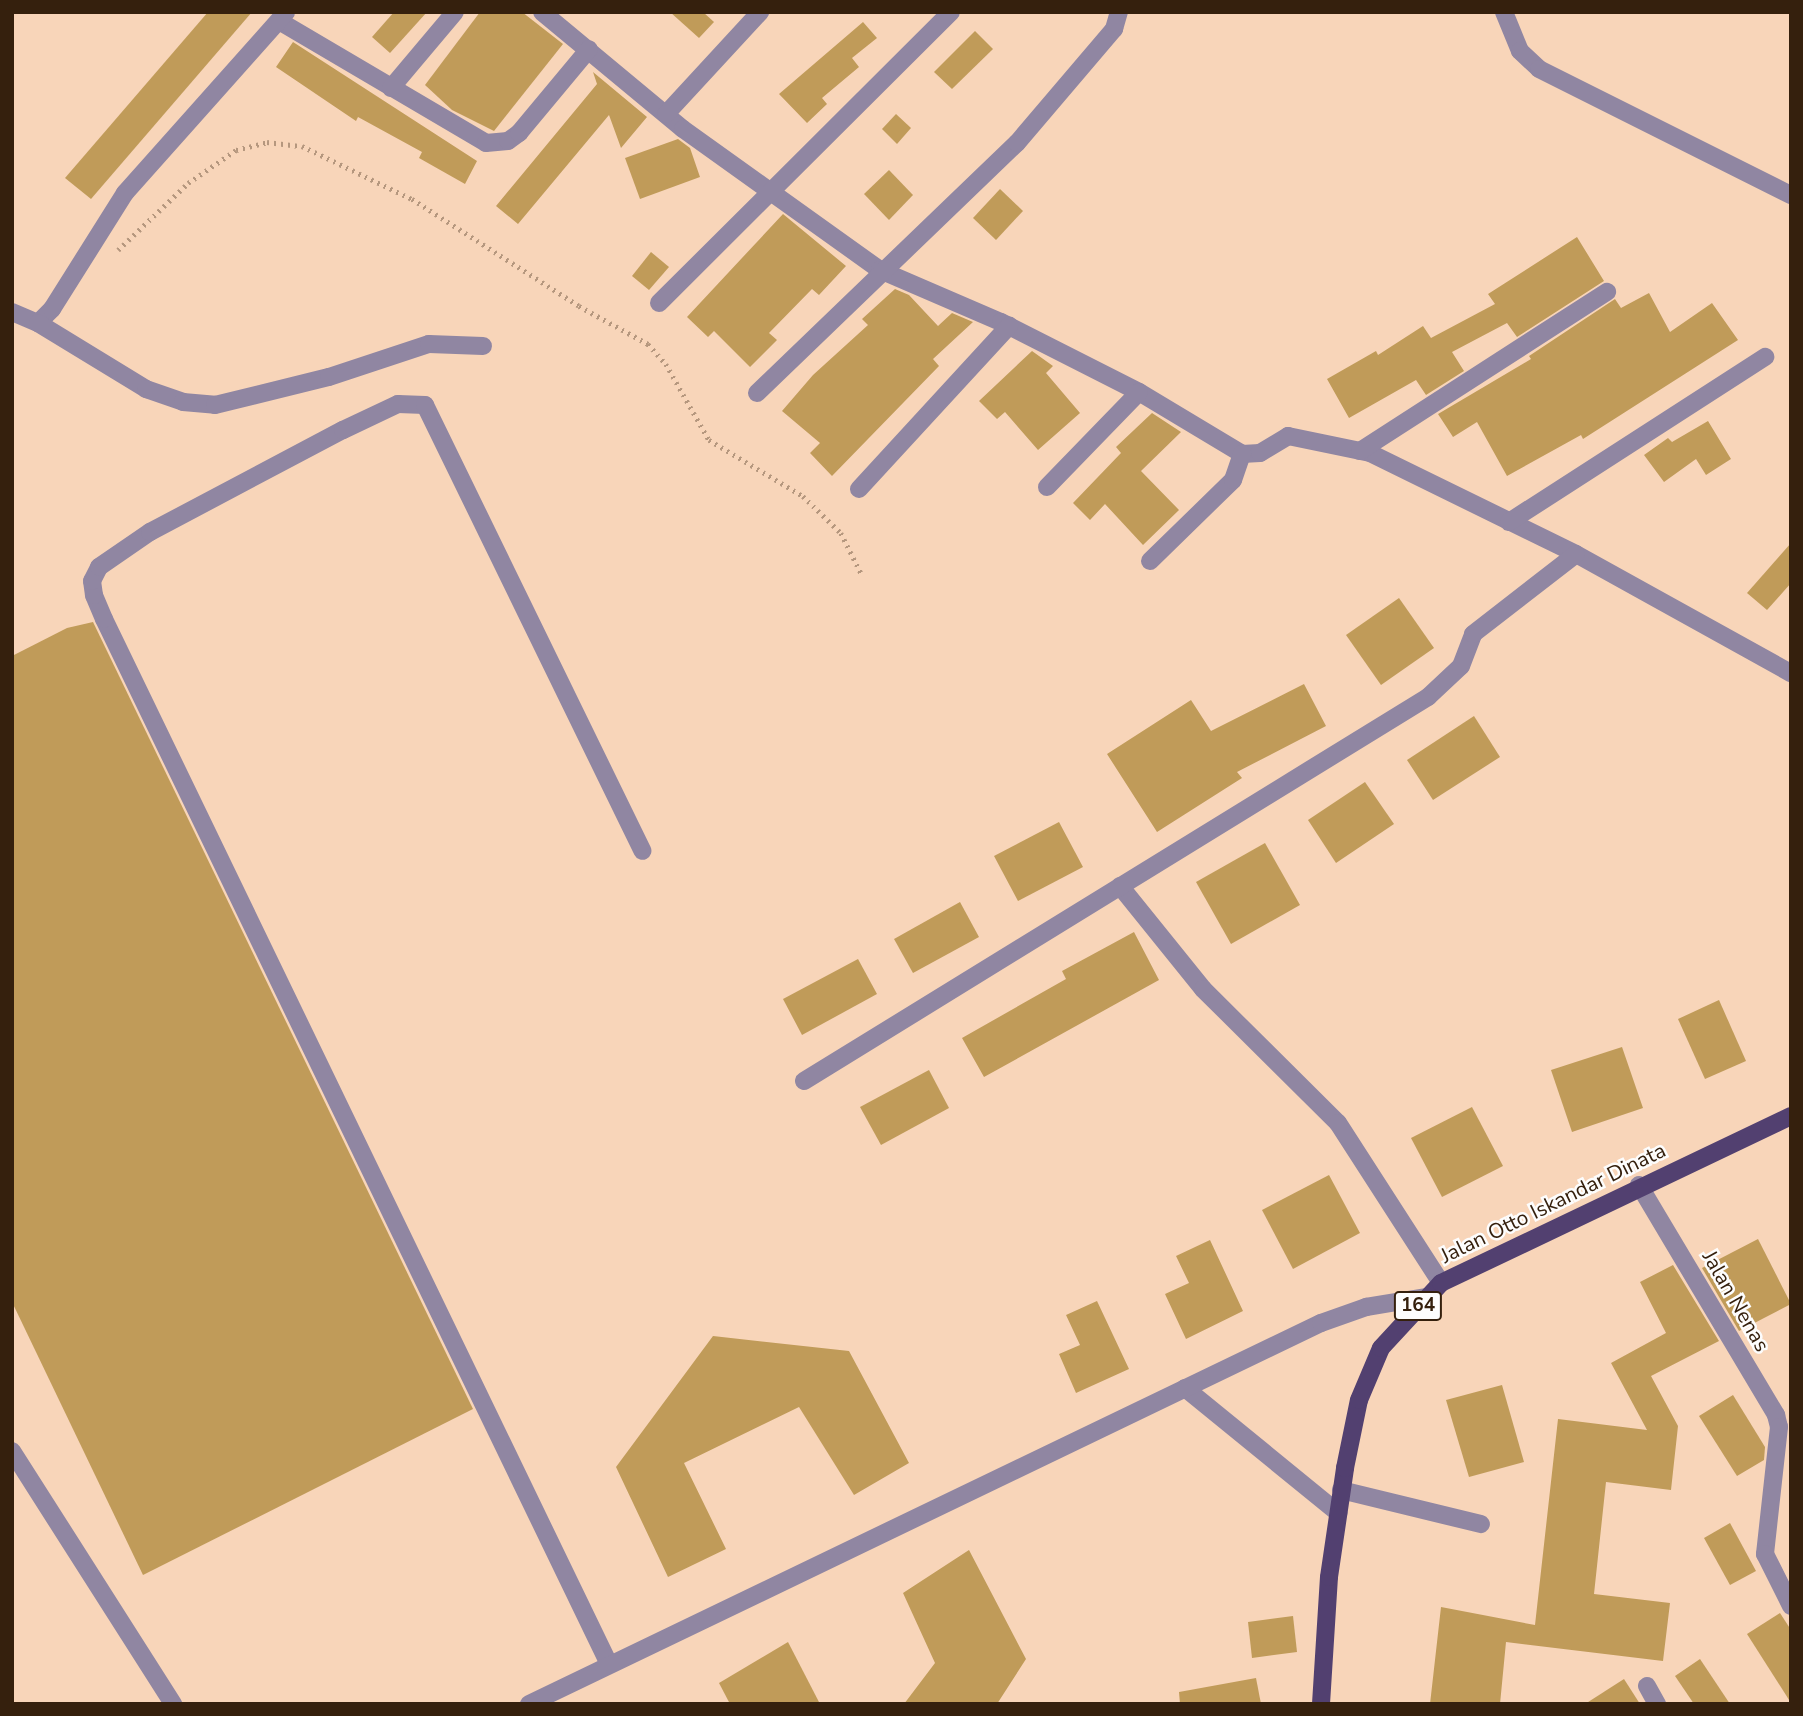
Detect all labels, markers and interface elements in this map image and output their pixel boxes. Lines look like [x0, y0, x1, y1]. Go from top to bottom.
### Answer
street label: Jalan Otto Iskandar Dinata [1436, 1137, 1670, 1269]
street label: Jalan Nenas [1697, 1246, 1775, 1356]
road number: 164 [1394, 1290, 1442, 1322]

